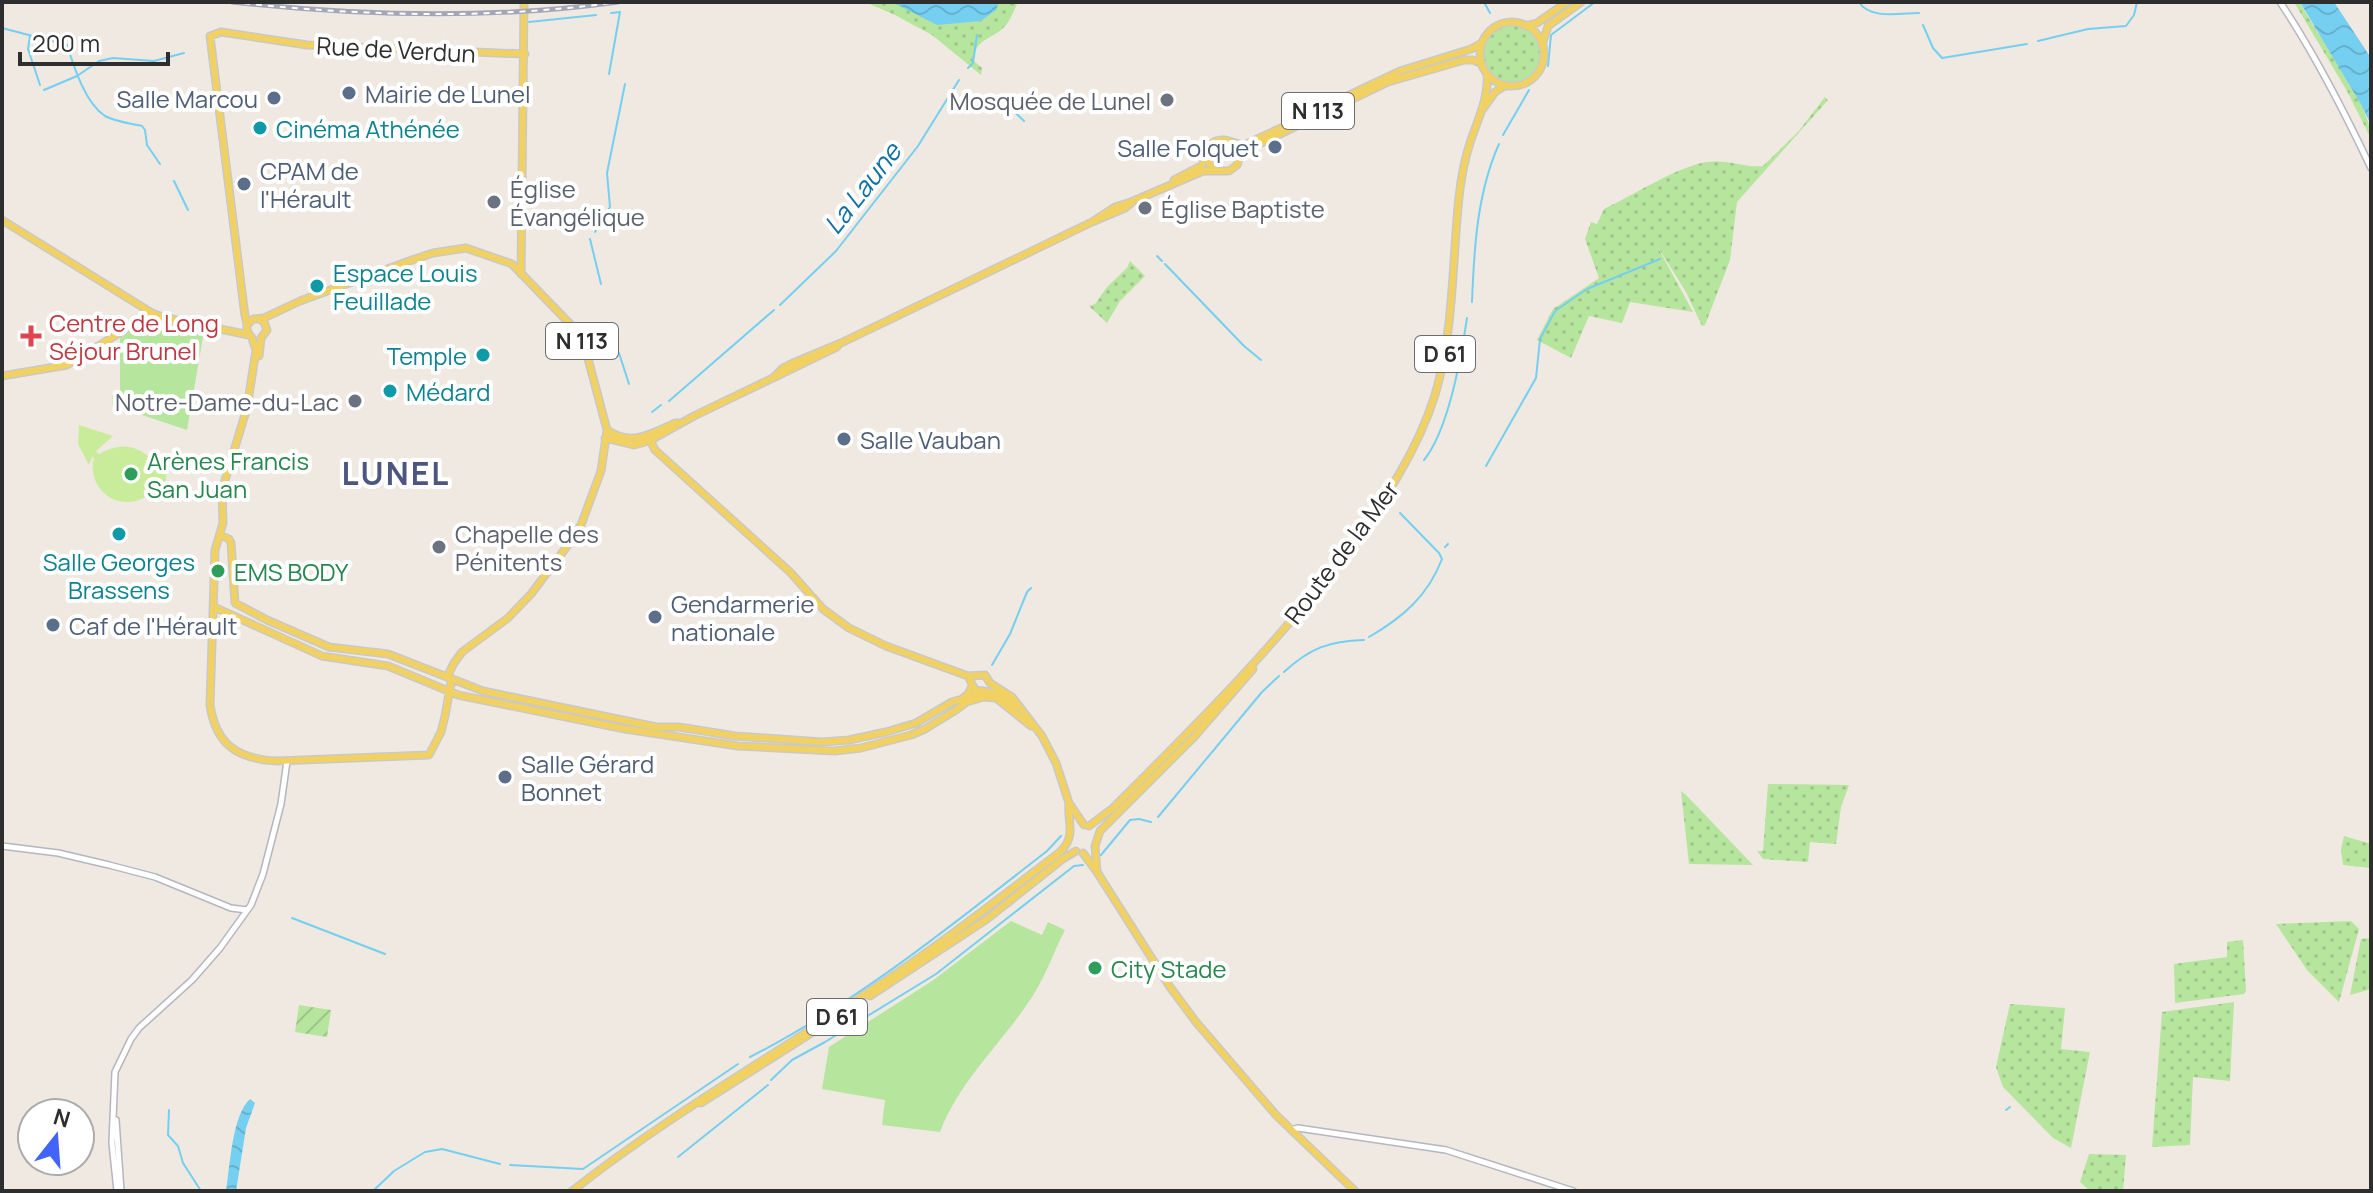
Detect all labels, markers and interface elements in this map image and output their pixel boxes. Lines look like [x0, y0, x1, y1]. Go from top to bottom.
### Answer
scale bar [20, 16, 168, 66]
text: 200 m [32, 26, 100, 59]
street label: Rue de Verdun [316, 28, 476, 70]
place label: Mairie de Lunel [365, 77, 531, 110]
place label: Salle Marcou [117, 82, 258, 115]
marker: Mairie de Lunel [340, 84, 358, 102]
place label: Mosquée de Lunel [949, 84, 1151, 117]
marker: Salle Marcou [265, 89, 283, 107]
marker: Mosquée de Lunel [1158, 91, 1176, 109]
road number: N 113 [1282, 93, 1354, 129]
place label: Cinéma Athénée [276, 112, 460, 145]
marker: Cinéma Athénée [251, 119, 269, 137]
place label: Salle Folquet [1117, 131, 1259, 164]
water label: La Laune [815, 133, 910, 241]
marker: Salle Folquet [1266, 138, 1284, 156]
place label: CPAM de l'Hérault [260, 154, 359, 215]
place label: Église Évangélique [510, 172, 645, 233]
marker: CPAM de l'Hérault [235, 175, 253, 193]
place label: Église Baptiste [1161, 192, 1325, 225]
marker: Église Évangélique [485, 193, 503, 211]
marker: Église Baptiste [1136, 199, 1154, 217]
place label: Espace Louis Feuillade [333, 256, 477, 317]
marker: Espace Louis Feuillade [308, 277, 326, 295]
place label: Centre de Long Séjour Brunel [49, 306, 219, 367]
road number: N 113 [546, 323, 618, 359]
marker: Centre de Long Séjour Brunel [20, 325, 42, 347]
road number: D 61 [1415, 336, 1475, 372]
place label: Temple [387, 339, 467, 372]
marker: Temple [474, 346, 492, 364]
place label: Médard [406, 375, 490, 408]
marker: Médard [381, 382, 399, 400]
place label: Notre-Dame-du-Lac [115, 385, 339, 418]
marker: Notre-Dame-du-Lac [346, 392, 364, 410]
place label: Salle Vauban [860, 423, 1001, 456]
marker: Salle Vauban [835, 430, 853, 448]
place label: Arènes Francis San Juan [147, 444, 309, 505]
district label: LUNEL [342, 451, 450, 495]
marker: Arènes Francis San Juan [122, 465, 140, 483]
street label: Route de la Mer [1276, 473, 1406, 630]
place label: Chapelle des Pénitents [455, 517, 599, 578]
marker: Salle Georges Brassens [110, 525, 128, 543]
marker: Chapelle des Pénitents [430, 538, 448, 556]
place label: Salle Georges Brassens [43, 545, 195, 606]
place label: EMS BODY [234, 555, 349, 588]
marker: EMS BODY [209, 562, 227, 580]
place label: Gendarmerie nationale [671, 587, 815, 648]
marker: Gendarmerie nationale [646, 608, 664, 626]
place label: Caf de l'Hérault [69, 609, 237, 642]
marker: Caf de l'Hérault [44, 616, 62, 634]
place label: Salle Gérard Bonnet [521, 747, 654, 808]
marker: Salle Gérard Bonnet [496, 768, 514, 786]
place label: City Stade [1111, 952, 1226, 985]
marker: City Stade [1086, 959, 1104, 977]
road number: D 61 [807, 999, 867, 1035]
north arrow [16, 1097, 96, 1177]
text: N [50, 1101, 74, 1135]

